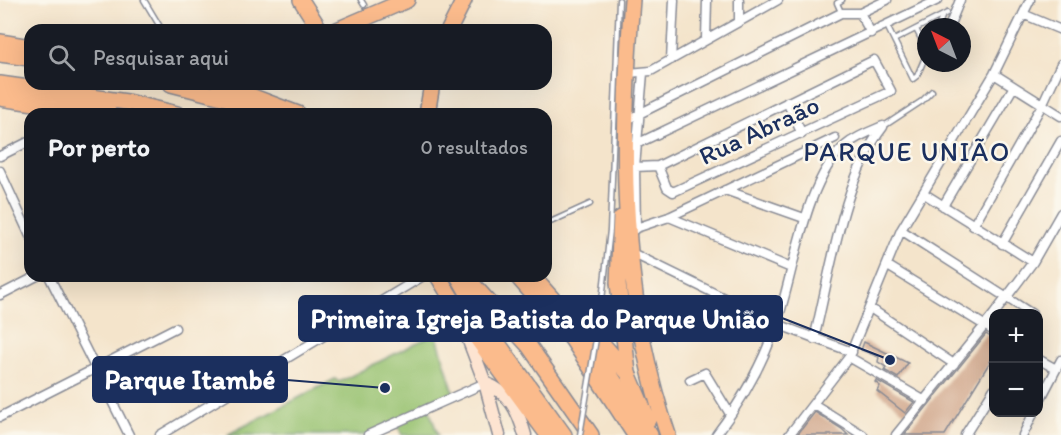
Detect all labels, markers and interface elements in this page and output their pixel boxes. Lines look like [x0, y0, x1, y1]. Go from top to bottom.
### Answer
north arrow [917, 18, 971, 72]
search box [24, 24, 552, 90]
icon: search [45, 41, 78, 74]
text: Pesquisar aqui [93, 44, 229, 71]
street label: Rua Abraão [694, 88, 824, 172]
text: Por perto [48, 131, 150, 163]
text: 0 resultados [420, 135, 528, 159]
district label: PARQUE UNIÃO [803, 135, 1011, 168]
callout: Primeira Igreja Batista do Parque União [299, 296, 782, 341]
text: Primeira Igreja Batista do Parque União [311, 302, 770, 335]
map controls [989, 309, 1043, 417]
button: + [989, 309, 1043, 363]
callout: Parque Itambé [93, 357, 287, 402]
text: Parque Itambé [105, 363, 276, 396]
button: − [989, 363, 1043, 417]

